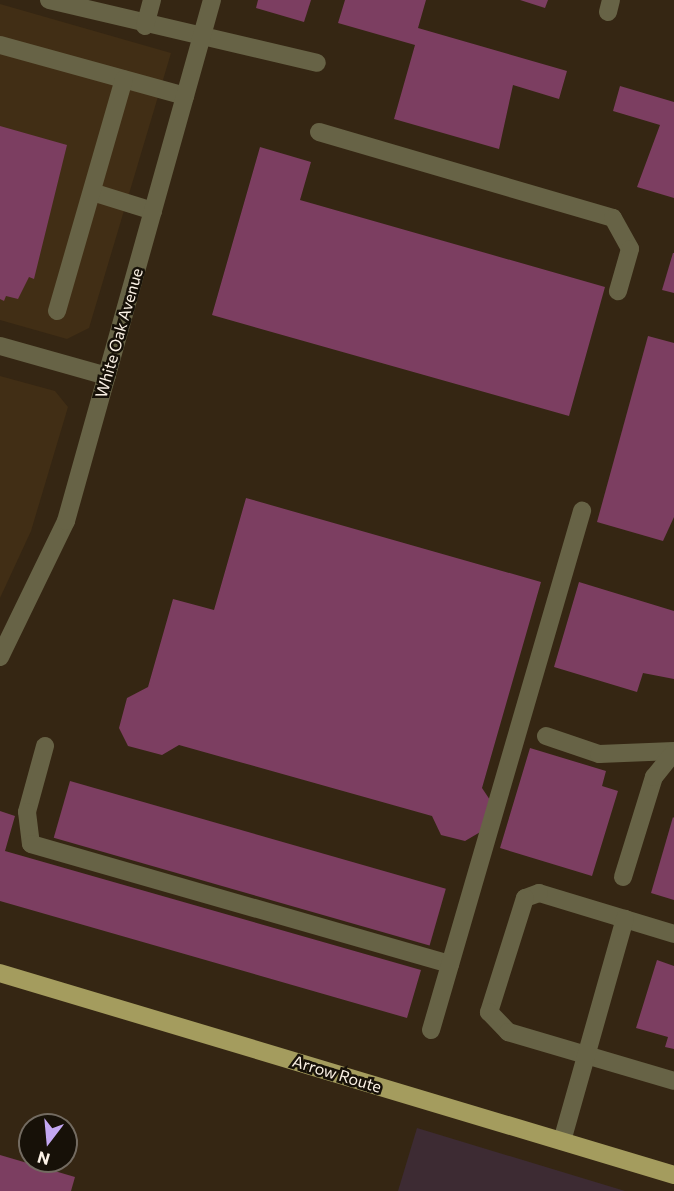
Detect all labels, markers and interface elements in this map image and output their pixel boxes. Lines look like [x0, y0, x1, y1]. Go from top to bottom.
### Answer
street label: White Oak Avenue [91, 266, 147, 400]
street label: Arrow Route [290, 1051, 384, 1097]
north arrow [18, 1113, 78, 1173]
text: N [35, 1148, 52, 1170]

